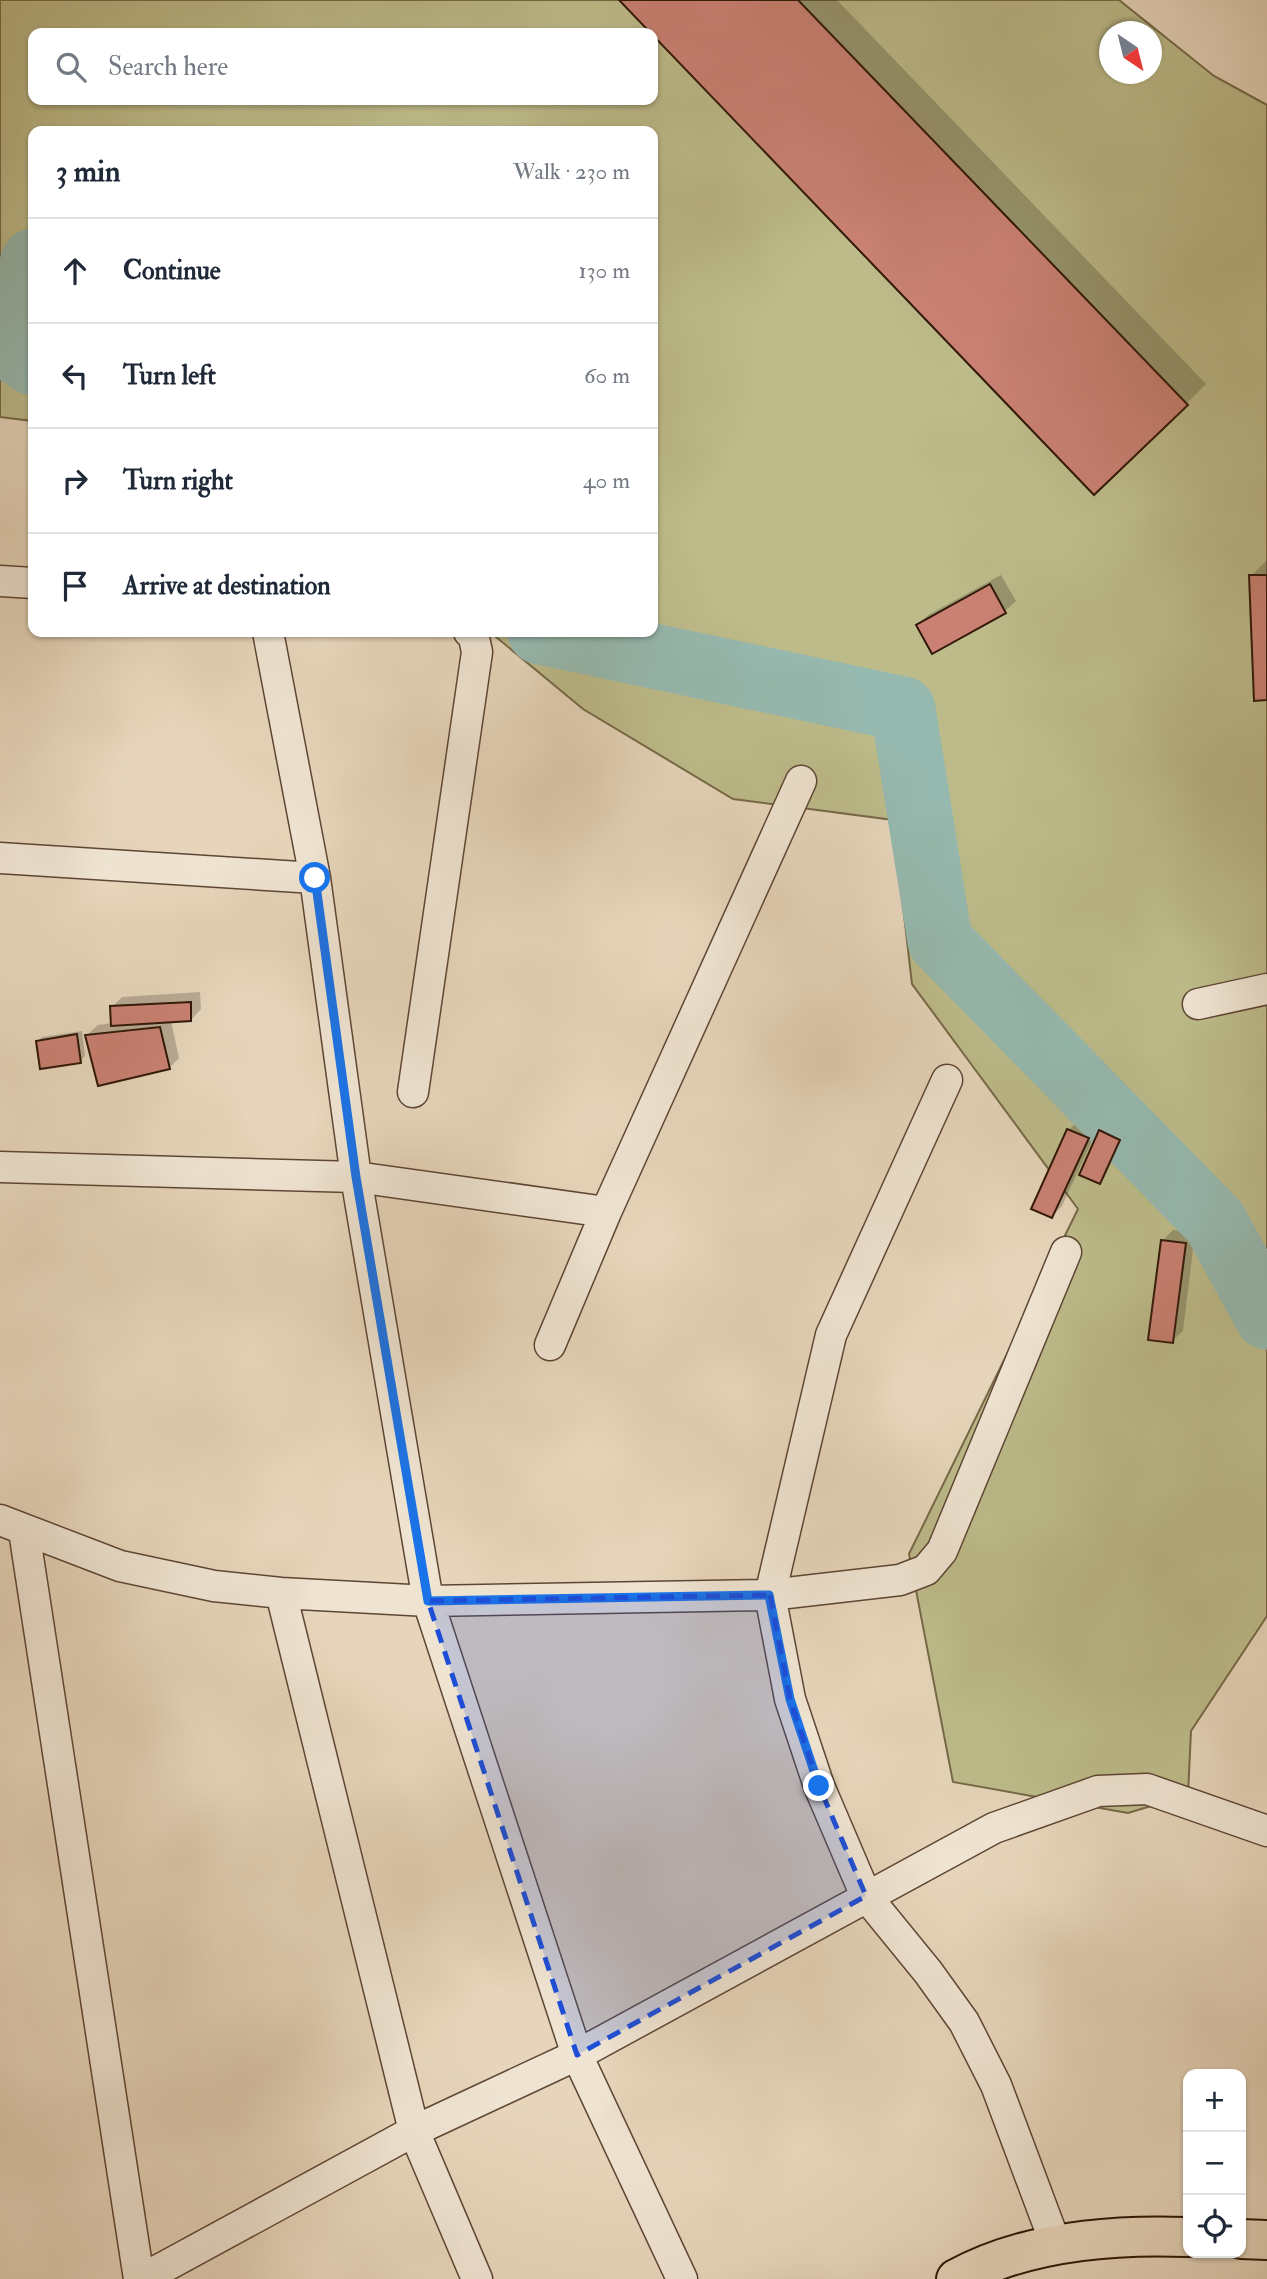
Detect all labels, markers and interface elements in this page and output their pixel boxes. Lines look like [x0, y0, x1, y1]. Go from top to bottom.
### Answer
north arrow [1099, 21, 1162, 84]
search box [28, 28, 658, 105]
icon: search [52, 48, 90, 86]
text: Search here [108, 51, 228, 83]
text: 3 min [56, 153, 121, 190]
text: Walk · 230 m [513, 157, 630, 186]
icon: ahead [56, 252, 94, 290]
text: Continue [123, 255, 221, 287]
text: 130 m [578, 256, 630, 285]
icon: left [56, 357, 94, 395]
text: Turn left [123, 360, 216, 392]
text: 60 m [584, 361, 630, 390]
icon: right [56, 462, 94, 500]
text: Turn right [123, 465, 233, 497]
text: 40 m [583, 466, 630, 495]
icon: arrive [56, 567, 94, 605]
text: Arrive at destination [123, 570, 331, 602]
route start [299, 862, 330, 893]
route end [803, 1770, 834, 1801]
map controls [1183, 2069, 1246, 2258]
button: + [1183, 2069, 1246, 2132]
button: − [1183, 2132, 1246, 2195]
button: locate [1183, 2195, 1246, 2258]

